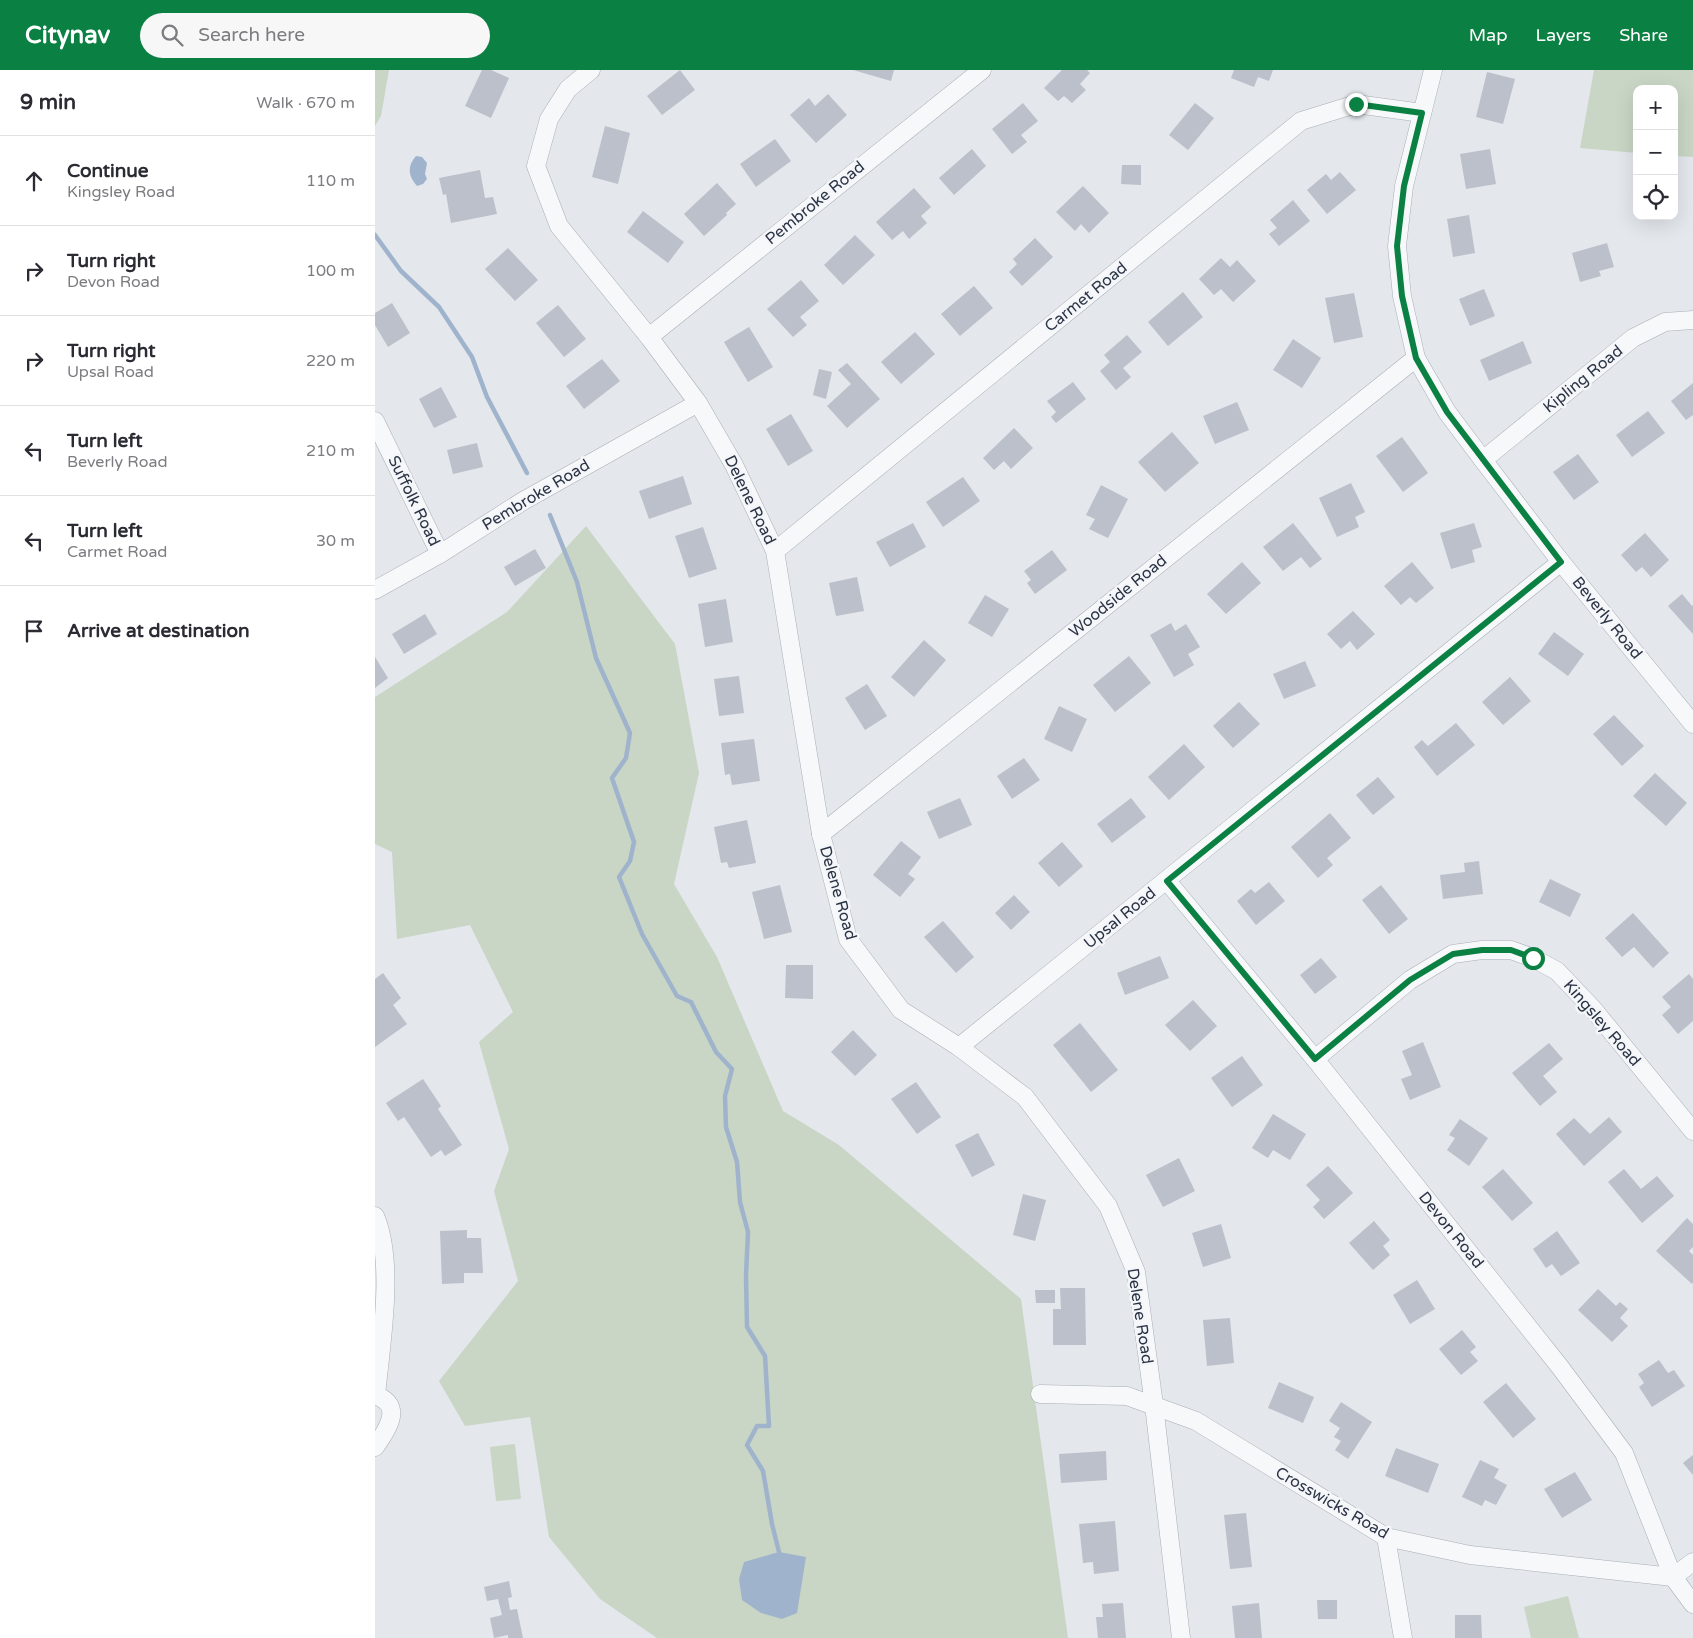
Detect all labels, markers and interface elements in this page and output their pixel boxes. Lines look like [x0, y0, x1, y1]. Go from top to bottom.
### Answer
search box [140, 13, 490, 58]
text: Citynav [25, 21, 110, 50]
icon: search [158, 21, 186, 49]
text: Search here [198, 24, 305, 46]
text: Map [1469, 24, 1508, 46]
text: Layers [1536, 24, 1591, 46]
text: Share [1619, 24, 1668, 46]
map controls [1633, 85, 1678, 220]
button: + [1633, 85, 1678, 130]
text: 9 min [20, 90, 76, 115]
text: Walk · 670 m [256, 93, 355, 113]
route end [1345, 93, 1368, 116]
button: − [1633, 130, 1678, 175]
street label: Pembroke Road [761, 157, 869, 249]
text: Continue [67, 160, 149, 182]
icon: ahead [20, 167, 48, 195]
text: 110 m [306, 171, 355, 191]
button: locate [1633, 175, 1678, 220]
text: Kingsley Road [67, 182, 175, 202]
text: Turn right [67, 250, 155, 272]
icon: right [20, 257, 48, 285]
street label: Carmet Road [1041, 258, 1131, 336]
text: 100 m [306, 261, 355, 281]
text: Devon Road [67, 272, 160, 292]
text: Turn right [67, 340, 155, 362]
street label: Kipling Road [1539, 341, 1627, 417]
icon: right [20, 347, 48, 375]
text: 220 m [306, 351, 355, 371]
text: Upsal Road [67, 362, 154, 382]
text: Turn left [67, 430, 143, 452]
icon: left [20, 437, 48, 465]
text: 210 m [306, 441, 355, 461]
text: Beverly Road [67, 452, 167, 472]
street label: Suffolk Road [383, 452, 445, 550]
street label: Delene Road [720, 452, 780, 548]
street label: Pembroke Road [479, 455, 593, 535]
text: Turn left [67, 520, 143, 542]
icon: left [20, 527, 48, 555]
text: 30 m [316, 531, 355, 551]
text: Carmet Road [67, 542, 167, 562]
street label: Woodside Road [1065, 550, 1171, 642]
street label: Beverly Road [1568, 573, 1646, 663]
icon: arrive [20, 617, 48, 645]
text: Arrive at destination [67, 620, 250, 642]
street label: Delene Road [815, 844, 861, 942]
street label: Upsal Road [1080, 883, 1160, 953]
route start [1522, 947, 1545, 970]
street label: Kingsley Road [1559, 976, 1645, 1070]
street label: Devon Road [1414, 1188, 1488, 1272]
street label: Delene Road [1123, 1267, 1157, 1365]
street label: Crosswicks Road [1272, 1462, 1392, 1544]

